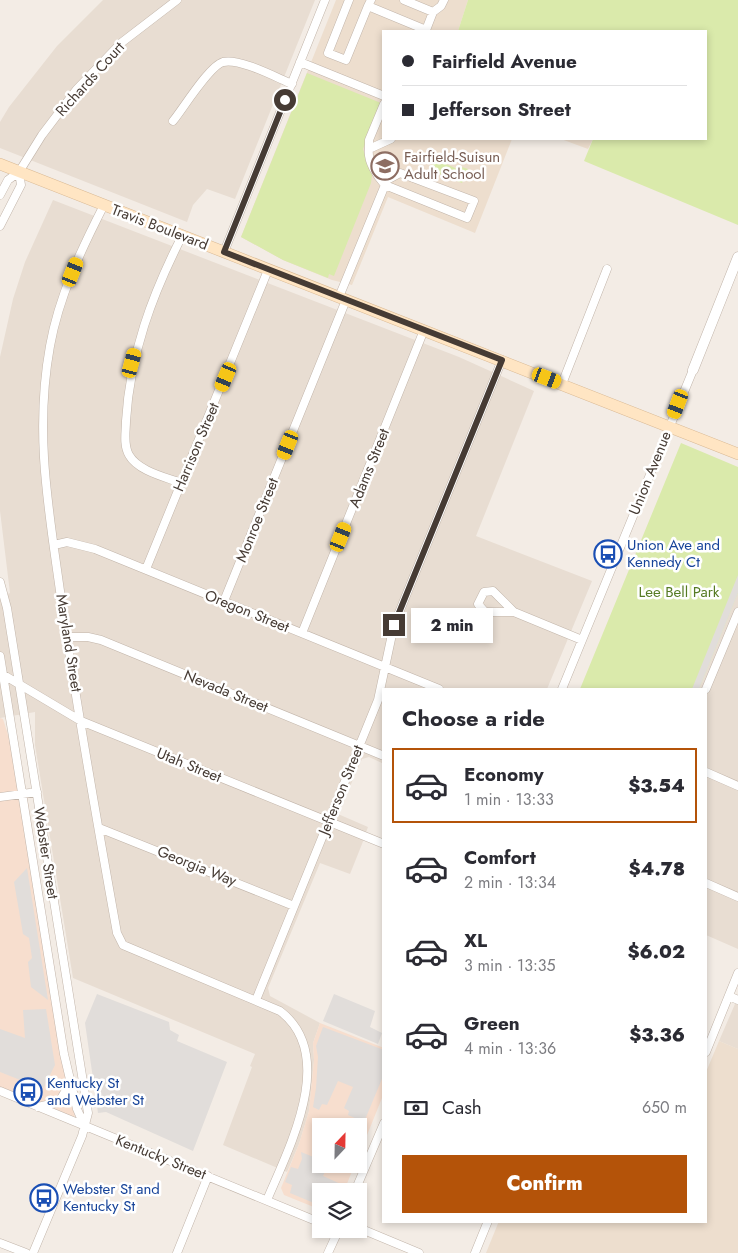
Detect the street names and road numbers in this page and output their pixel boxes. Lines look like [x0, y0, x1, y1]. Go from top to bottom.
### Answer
street label: Richards Court [50, 36, 130, 121]
street label: Travis Boulevard [108, 198, 212, 256]
street label: Harrison Street [167, 399, 225, 495]
street label: Adams Street [343, 425, 395, 511]
street label: Union Avenue [623, 428, 677, 518]
street label: Monroe Street [230, 474, 284, 566]
street label: Oregon Street [201, 584, 293, 638]
street label: Maryland Street [50, 592, 88, 694]
street label: Nevada Street [181, 664, 272, 718]
street label: Jefferson Street [312, 741, 369, 840]
street label: Utah Street [153, 742, 225, 788]
street label: Webster Street [28, 805, 64, 901]
street label: Georgia Way [154, 840, 240, 892]
street label: Kentucky Street [112, 1129, 210, 1185]

